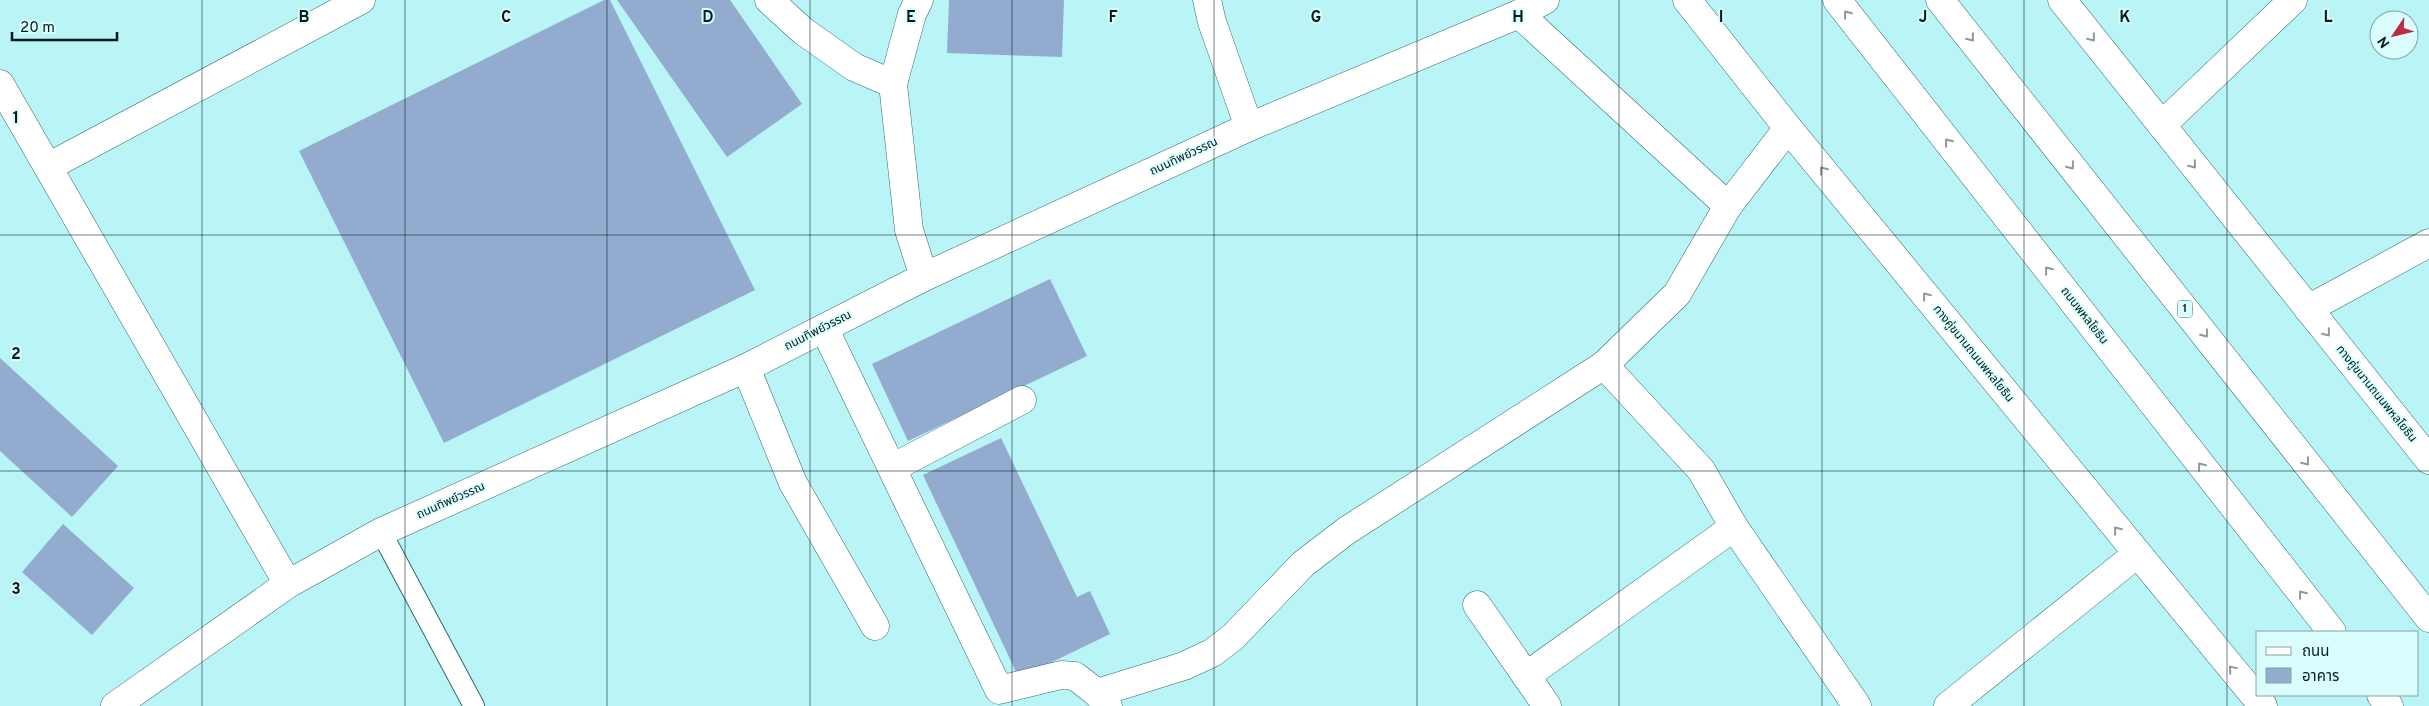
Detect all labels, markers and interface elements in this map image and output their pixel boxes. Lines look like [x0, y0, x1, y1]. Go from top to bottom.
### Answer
text: B [298, 8, 310, 28]
text: C [501, 8, 511, 28]
text: D [702, 8, 714, 28]
text: E [906, 8, 916, 28]
text: F [1108, 8, 1118, 28]
text: G [1311, 8, 1321, 28]
text: H [1512, 8, 1524, 28]
text: I [1719, 8, 1723, 28]
text: J [1919, 8, 1927, 28]
text: K [2119, 8, 2131, 28]
text: L [2323, 8, 2333, 28]
scale bar [12, 10, 118, 42]
north arrow [2369, 10, 2419, 60]
one-way arrow [1845, 11, 1853, 20]
text: 20 m [20, 19, 55, 38]
one-way arrow [1965, 32, 1973, 41]
one-way arrow [2086, 32, 2095, 42]
text: N [2375, 33, 2394, 51]
text: 1 [13, 109, 19, 129]
street label: ถนนทิพย์วรรณ [1147, 134, 1221, 180]
one-way arrow [1945, 139, 1953, 148]
one-way arrow [2188, 159, 2196, 168]
one-way arrow [2066, 160, 2074, 169]
one-way arrow [1819, 167, 1828, 176]
one-way arrow [2045, 267, 2053, 276]
street label: ถนนพหลโยธิน [2057, 284, 2111, 348]
one-way arrow [1923, 293, 1931, 302]
road number: 1 [2178, 300, 2192, 318]
street label: ทางคู่ขนานถนนพหลโยธิน [1929, 302, 2017, 406]
street label: ถนนทิพย์วรรณ [782, 307, 854, 355]
one-way arrow [2322, 327, 2330, 336]
one-way arrow [2199, 328, 2207, 337]
street label: ทางคู่ขนานถนนพหลโยธิน [2332, 342, 2420, 446]
text: 2 [11, 345, 21, 365]
one-way arrow [2300, 456, 2308, 465]
one-way arrow [2199, 463, 2207, 472]
street label: ถนนทิพย์วรรณ [414, 479, 488, 523]
one-way arrow [2115, 527, 2123, 536]
text: 3 [11, 580, 21, 600]
one-way arrow [2299, 591, 2307, 600]
legend [2256, 631, 2419, 696]
text: ถนน [2302, 643, 2329, 662]
one-way arrow [2229, 665, 2238, 674]
text: อาคาร [2302, 668, 2339, 687]

